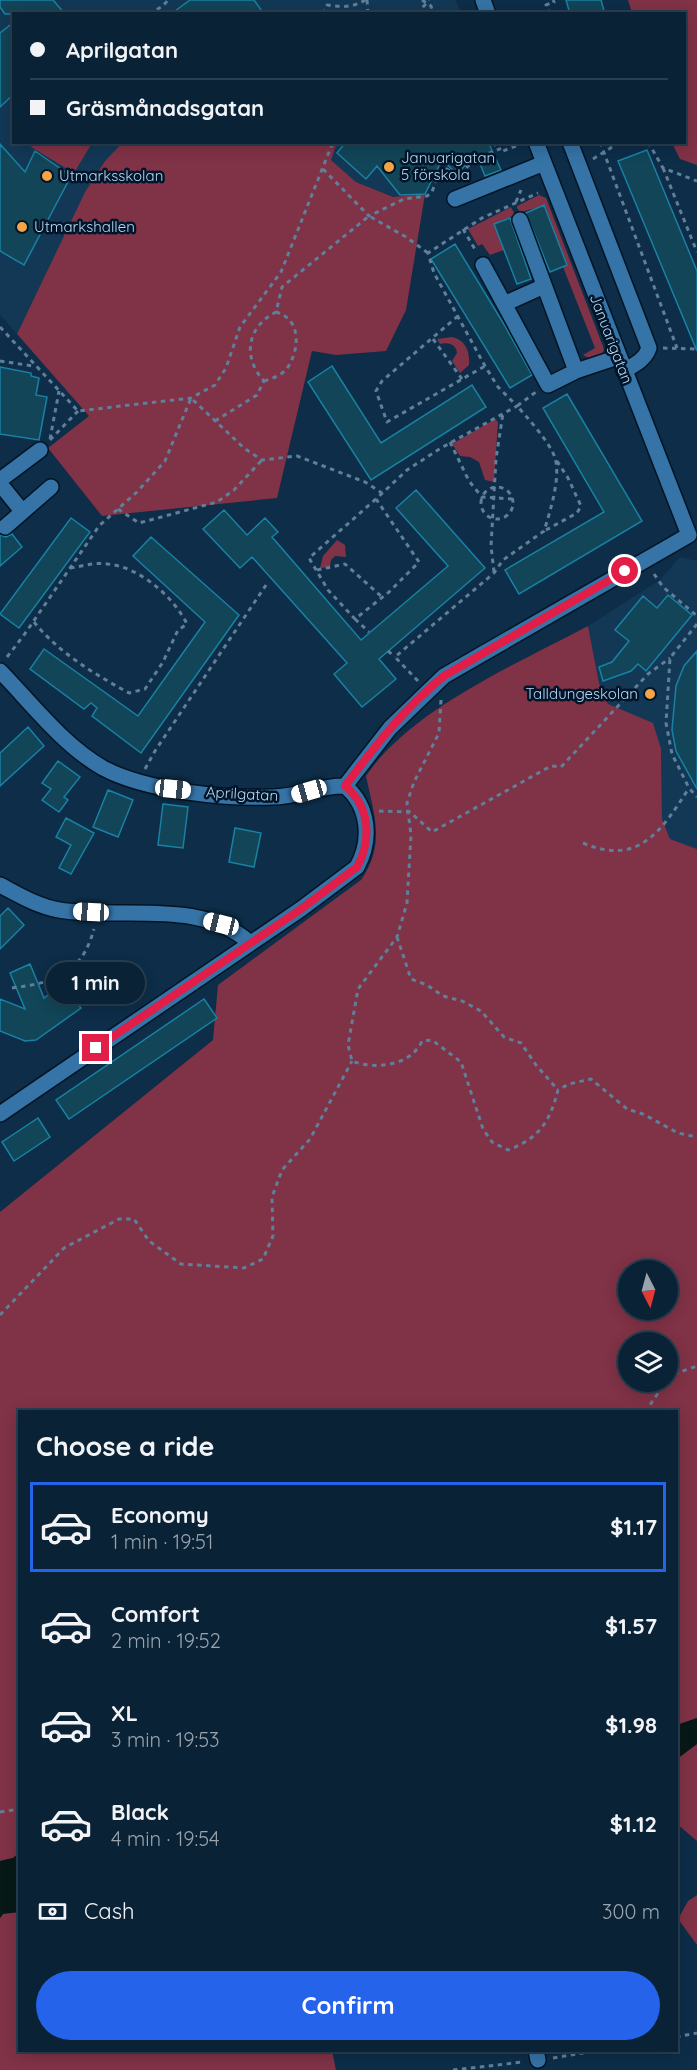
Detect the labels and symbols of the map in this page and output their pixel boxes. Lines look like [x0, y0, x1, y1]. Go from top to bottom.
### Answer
place label: Januarigatan 5 förskola [401, 148, 495, 184]
marker: Januarigatan 5 förskola [382, 160, 396, 174]
place label: Utmarksskolan [59, 166, 163, 185]
marker: Utmarksskolan [40, 169, 54, 183]
place label: Utmarkshallen [34, 217, 135, 236]
marker: Utmarkshallen [15, 220, 29, 234]
street label: Januarigatan [586, 291, 637, 386]
route start [611, 557, 638, 584]
place label: Talldungeskolan [526, 684, 638, 703]
marker: Talldungeskolan [643, 687, 657, 701]
car [289, 777, 329, 805]
car [154, 778, 192, 800]
street label: Aprilgatan [205, 782, 279, 805]
car [73, 902, 109, 922]
car [201, 911, 241, 937]
callout: 1 min [46, 961, 146, 1003]
route end [82, 1034, 109, 1061]
north arrow [618, 1260, 678, 1320]

